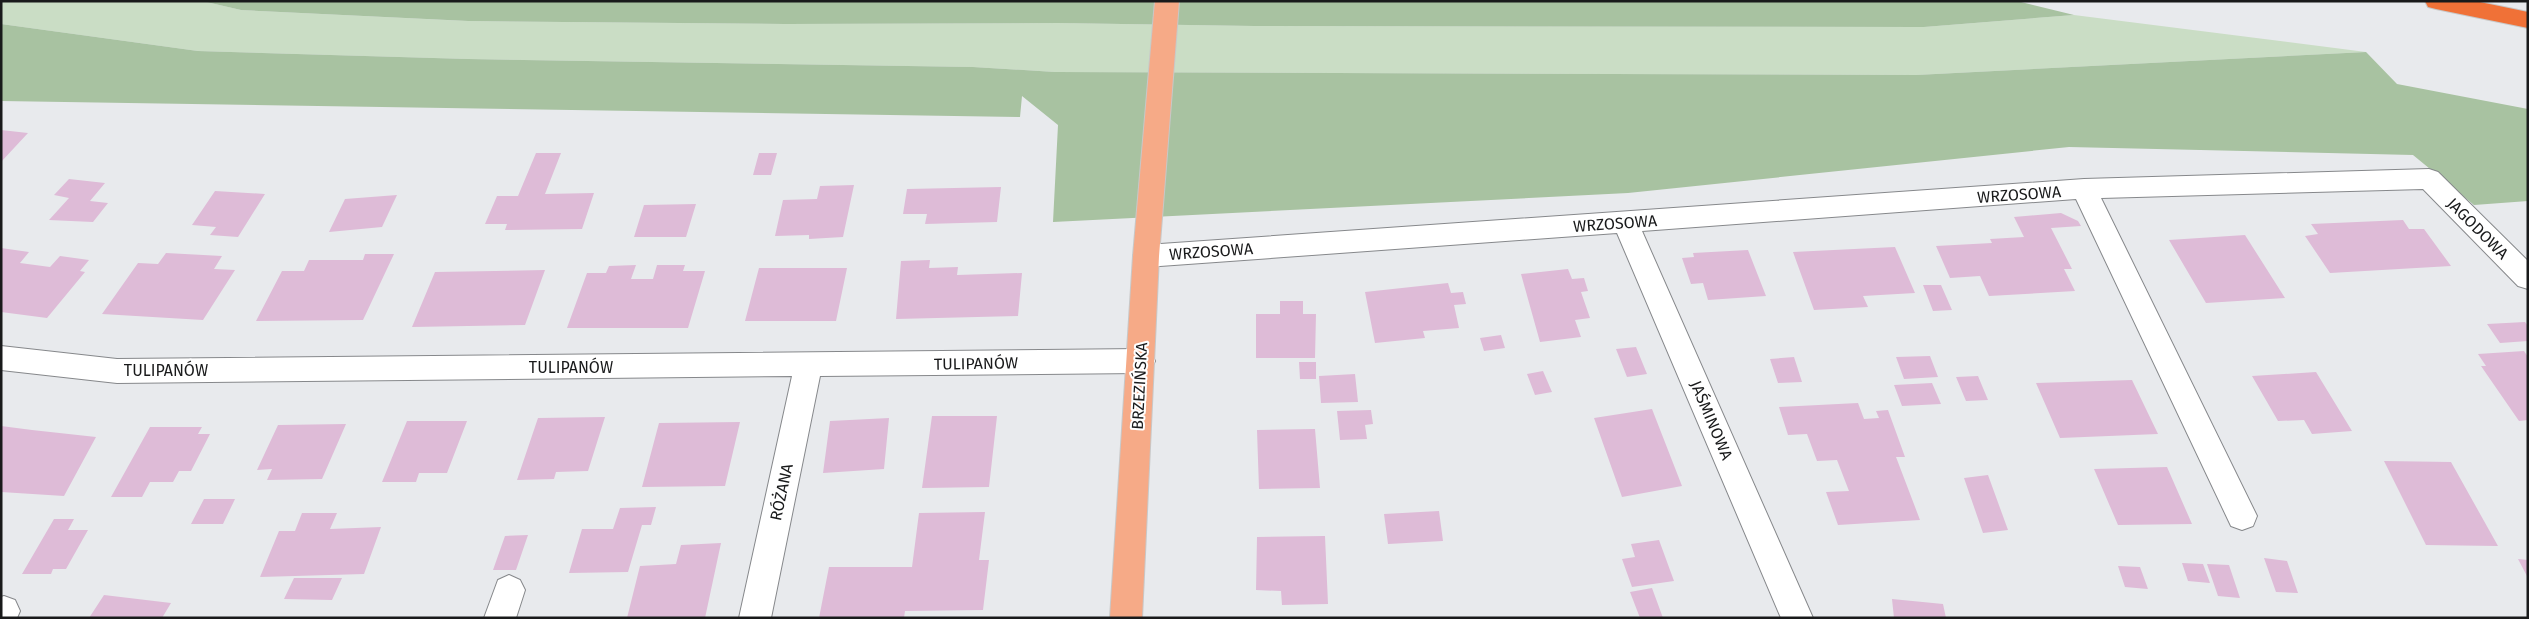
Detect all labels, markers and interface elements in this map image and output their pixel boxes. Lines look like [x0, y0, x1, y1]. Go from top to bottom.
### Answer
street label: WRZOSOWA [1976, 182, 2062, 207]
street label: JAGODOWA [2443, 194, 2513, 264]
street label: WRZOSOWA [1572, 211, 1658, 236]
street label: WRZOSOWA [1168, 239, 1254, 264]
street label: BRZEZIŃSKA [1127, 341, 1151, 430]
street label: TULIPANÓW [934, 352, 1018, 374]
street label: TULIPANÓW [529, 357, 613, 377]
street label: TULIPANÓW [124, 360, 208, 380]
street label: JAŚMINOWA [1686, 377, 1738, 463]
street label: RÓŻANA [765, 461, 797, 522]

